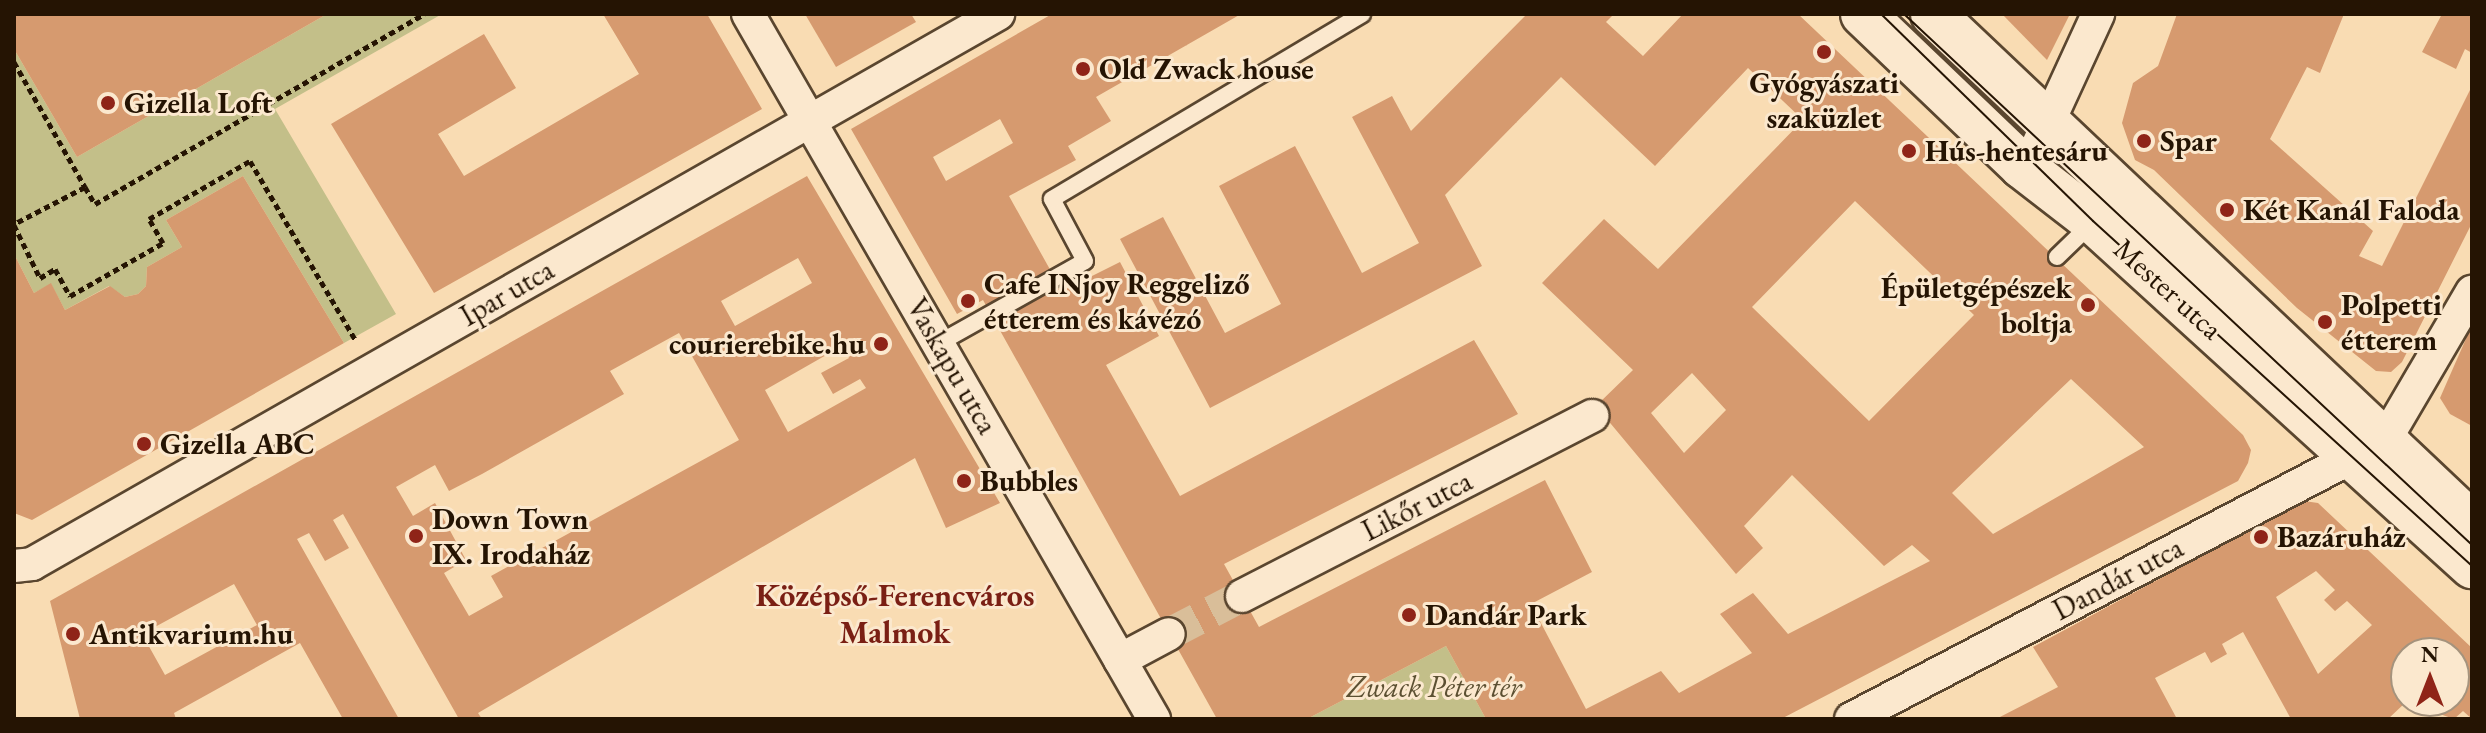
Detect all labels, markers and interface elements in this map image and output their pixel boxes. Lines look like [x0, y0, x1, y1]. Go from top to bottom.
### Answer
marker: Gyógyászati szaküzlet [1815, 43, 1833, 61]
place label: Old Zwack house [1099, 51, 1314, 87]
marker: Old Zwack house [1074, 60, 1092, 78]
place label: Gyógyászati szaküzlet [1749, 65, 1899, 136]
place label: Gizella Loft [124, 85, 273, 121]
marker: Gizella Loft [99, 94, 117, 112]
place label: Spar [2160, 123, 2217, 159]
marker: Spar [2135, 132, 2153, 150]
place label: Hús-hentesáru [1925, 133, 2108, 169]
marker: Hús-hentesáru [1900, 142, 1918, 160]
place label: Két Kanál Faloda [2243, 192, 2460, 228]
marker: Két Kanál Faloda [2218, 201, 2236, 219]
street label: Mester utca [2106, 231, 2230, 347]
street label: Ipar utca [454, 252, 560, 334]
place label: Cafe INjoy Reggeliző étterem és kávézó [984, 266, 1250, 336]
place label: Épületgépészek boltja [1881, 270, 2072, 340]
place label: Polpetti étterem [2341, 287, 2442, 358]
street label: Vaskapu utca [899, 292, 1005, 440]
marker: Cafe INjoy Reggeliző étterem és kávézó [959, 292, 977, 310]
marker: Épületgépészek boltja [2079, 296, 2097, 314]
marker: Polpetti étterem [2316, 313, 2334, 331]
place label: courierebike.hu [669, 326, 865, 362]
marker: courierebike.hu [872, 335, 890, 353]
place label: Gizella ABC [160, 426, 315, 462]
marker: Gizella ABC [135, 435, 153, 453]
place label: Bubbles [980, 463, 1078, 499]
street label: Likőr utca [1356, 463, 1478, 549]
marker: Bubbles [955, 472, 973, 490]
place label: Down Town IX. Irodaház [432, 501, 590, 572]
place label: Bazáruház [2277, 519, 2406, 555]
marker: Down Town IX. Irodaház [407, 527, 425, 545]
marker: Bazáruház [2252, 528, 2270, 546]
street label: Dandár utca [2047, 530, 2189, 628]
district label: Középső-Ferencváros Malmok [756, 577, 1034, 652]
place label: Dandár Park [1425, 597, 1587, 633]
marker: Dandár Park [1400, 606, 1418, 624]
place label: Antikvarium.hu [89, 616, 293, 652]
marker: Antikvarium.hu [64, 625, 82, 643]
north arrow [2390, 637, 2470, 717]
text: N [2421, 640, 2439, 669]
park label: Zwack Péter tér [1347, 669, 1521, 705]

